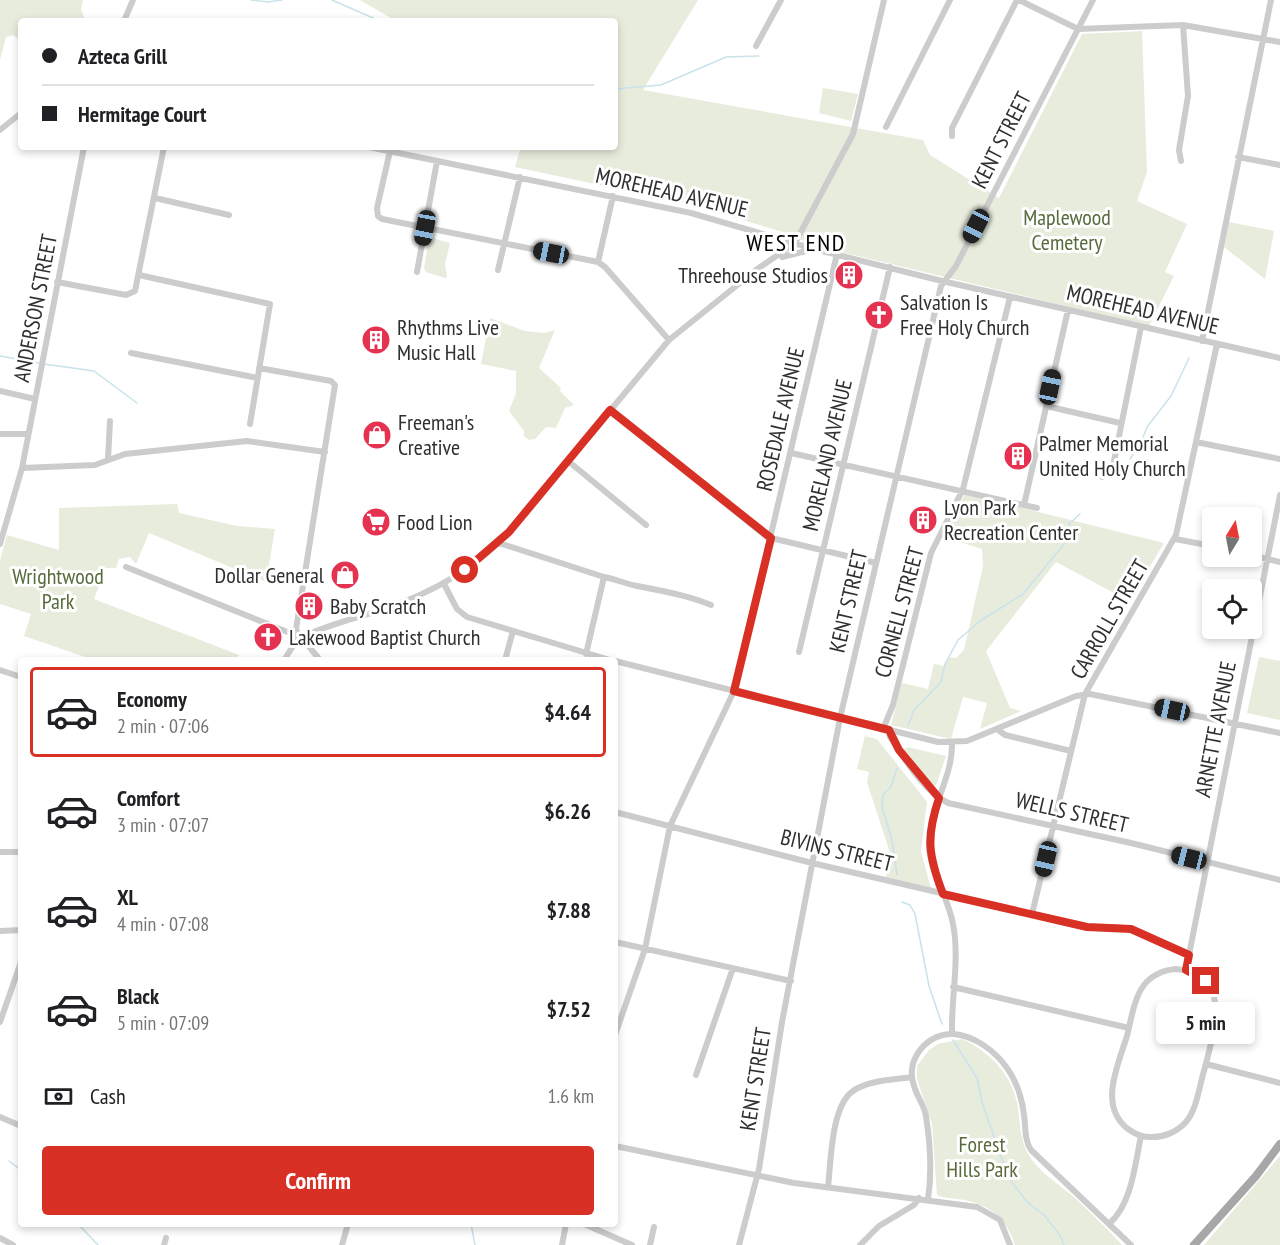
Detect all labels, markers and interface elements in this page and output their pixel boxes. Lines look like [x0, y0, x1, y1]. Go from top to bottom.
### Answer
text: Azteca Grill [78, 42, 167, 70]
street label: KENT STREET [965, 87, 1037, 193]
text: Hermitage Court [78, 100, 206, 128]
street label: MOREHEAD AVENUE [593, 161, 751, 223]
park label: Maplewood Cemetery [1023, 203, 1111, 256]
car [960, 206, 992, 246]
car [413, 209, 437, 247]
district label: WEST END [746, 227, 846, 258]
street label: ANDERSON STREET [7, 231, 63, 384]
car [532, 241, 570, 265]
building icon: Threehouse Studios [833, 259, 865, 291]
place label: Threehouse Studios [678, 261, 828, 289]
street label: MOREHEAD AVENUE [1064, 278, 1222, 340]
place label: Salvation Is Free Holy Church [900, 288, 1029, 341]
church icon: Salvation Is Free Holy Church [863, 299, 895, 331]
place label: Rhythms Live Music Hall [397, 313, 499, 366]
building icon: Rhythms Live Music Hall [360, 324, 392, 356]
street label: ROSEDALE AVENUE [750, 344, 810, 494]
car [1037, 368, 1063, 406]
street label: MORELAND AVENUE [796, 376, 858, 534]
place label: Freeman's Creative [398, 408, 474, 461]
shop icon: Freeman's Creative [361, 419, 393, 451]
place label: Palmer Memorial United Holy Church [1039, 429, 1186, 482]
building icon: Palmer Memorial United Holy Church [1002, 440, 1034, 472]
place label: Lyon Park Recreation Center [944, 493, 1078, 546]
building icon: Lyon Park Recreation Center [907, 504, 939, 536]
supermarket icon: Food Lion [360, 506, 392, 538]
north arrow [1202, 507, 1262, 567]
map controls [1202, 507, 1262, 639]
place label: Food Lion [397, 508, 472, 536]
street label: CORNELL STREET [868, 543, 930, 680]
street label: KENT STREET [823, 547, 873, 655]
street label: CARROLL STREET [1064, 554, 1155, 684]
route start [451, 556, 478, 583]
shop icon: Dollar General [329, 559, 361, 591]
place label: Dollar General [215, 561, 325, 589]
park label: Wrightwood Park [12, 562, 104, 615]
button: locate [1202, 579, 1262, 639]
building icon: Baby Scratch [293, 590, 325, 622]
place label: Baby Scratch [330, 592, 426, 620]
church icon: Lakewood Baptist Church [252, 621, 284, 653]
place label: Lakewood Baptist Church [289, 623, 480, 651]
street label: ARNETTE AVENUE [1188, 659, 1242, 799]
icon: car [45, 685, 99, 739]
text: Economy [117, 685, 187, 713]
car [1153, 697, 1191, 723]
text: $4.64 [544, 698, 591, 726]
text: 2 min · 07:06 [117, 713, 209, 739]
icon: car [45, 784, 99, 838]
text: Comfort [117, 784, 180, 812]
street label: WELLS STREET [1013, 785, 1131, 839]
text: $6.26 [544, 797, 591, 825]
text: 3 min · 07:07 [117, 812, 209, 838]
street label: BIVINS STREET [778, 822, 896, 878]
car [1033, 839, 1059, 879]
car [1169, 845, 1209, 871]
icon: car [45, 883, 99, 937]
text: XL [117, 883, 138, 911]
text: $7.88 [546, 896, 591, 924]
text: 4 min · 07:08 [117, 911, 209, 937]
route end [1192, 967, 1219, 994]
icon: car [45, 982, 99, 1036]
text: Black [117, 982, 159, 1010]
text: $7.52 [546, 995, 591, 1023]
callout: 5 min [1156, 1002, 1256, 1044]
text: 5 min · 07:09 [117, 1010, 209, 1036]
text: 5 min [1185, 1010, 1226, 1036]
street label: KENT STREET [733, 1025, 777, 1133]
icon: cash [42, 1080, 75, 1113]
text: Cash [90, 1082, 126, 1110]
text: 1.6 km [547, 1083, 594, 1109]
park label: Forest Hills Park [946, 1130, 1018, 1183]
button: Confirm [42, 1146, 594, 1215]

